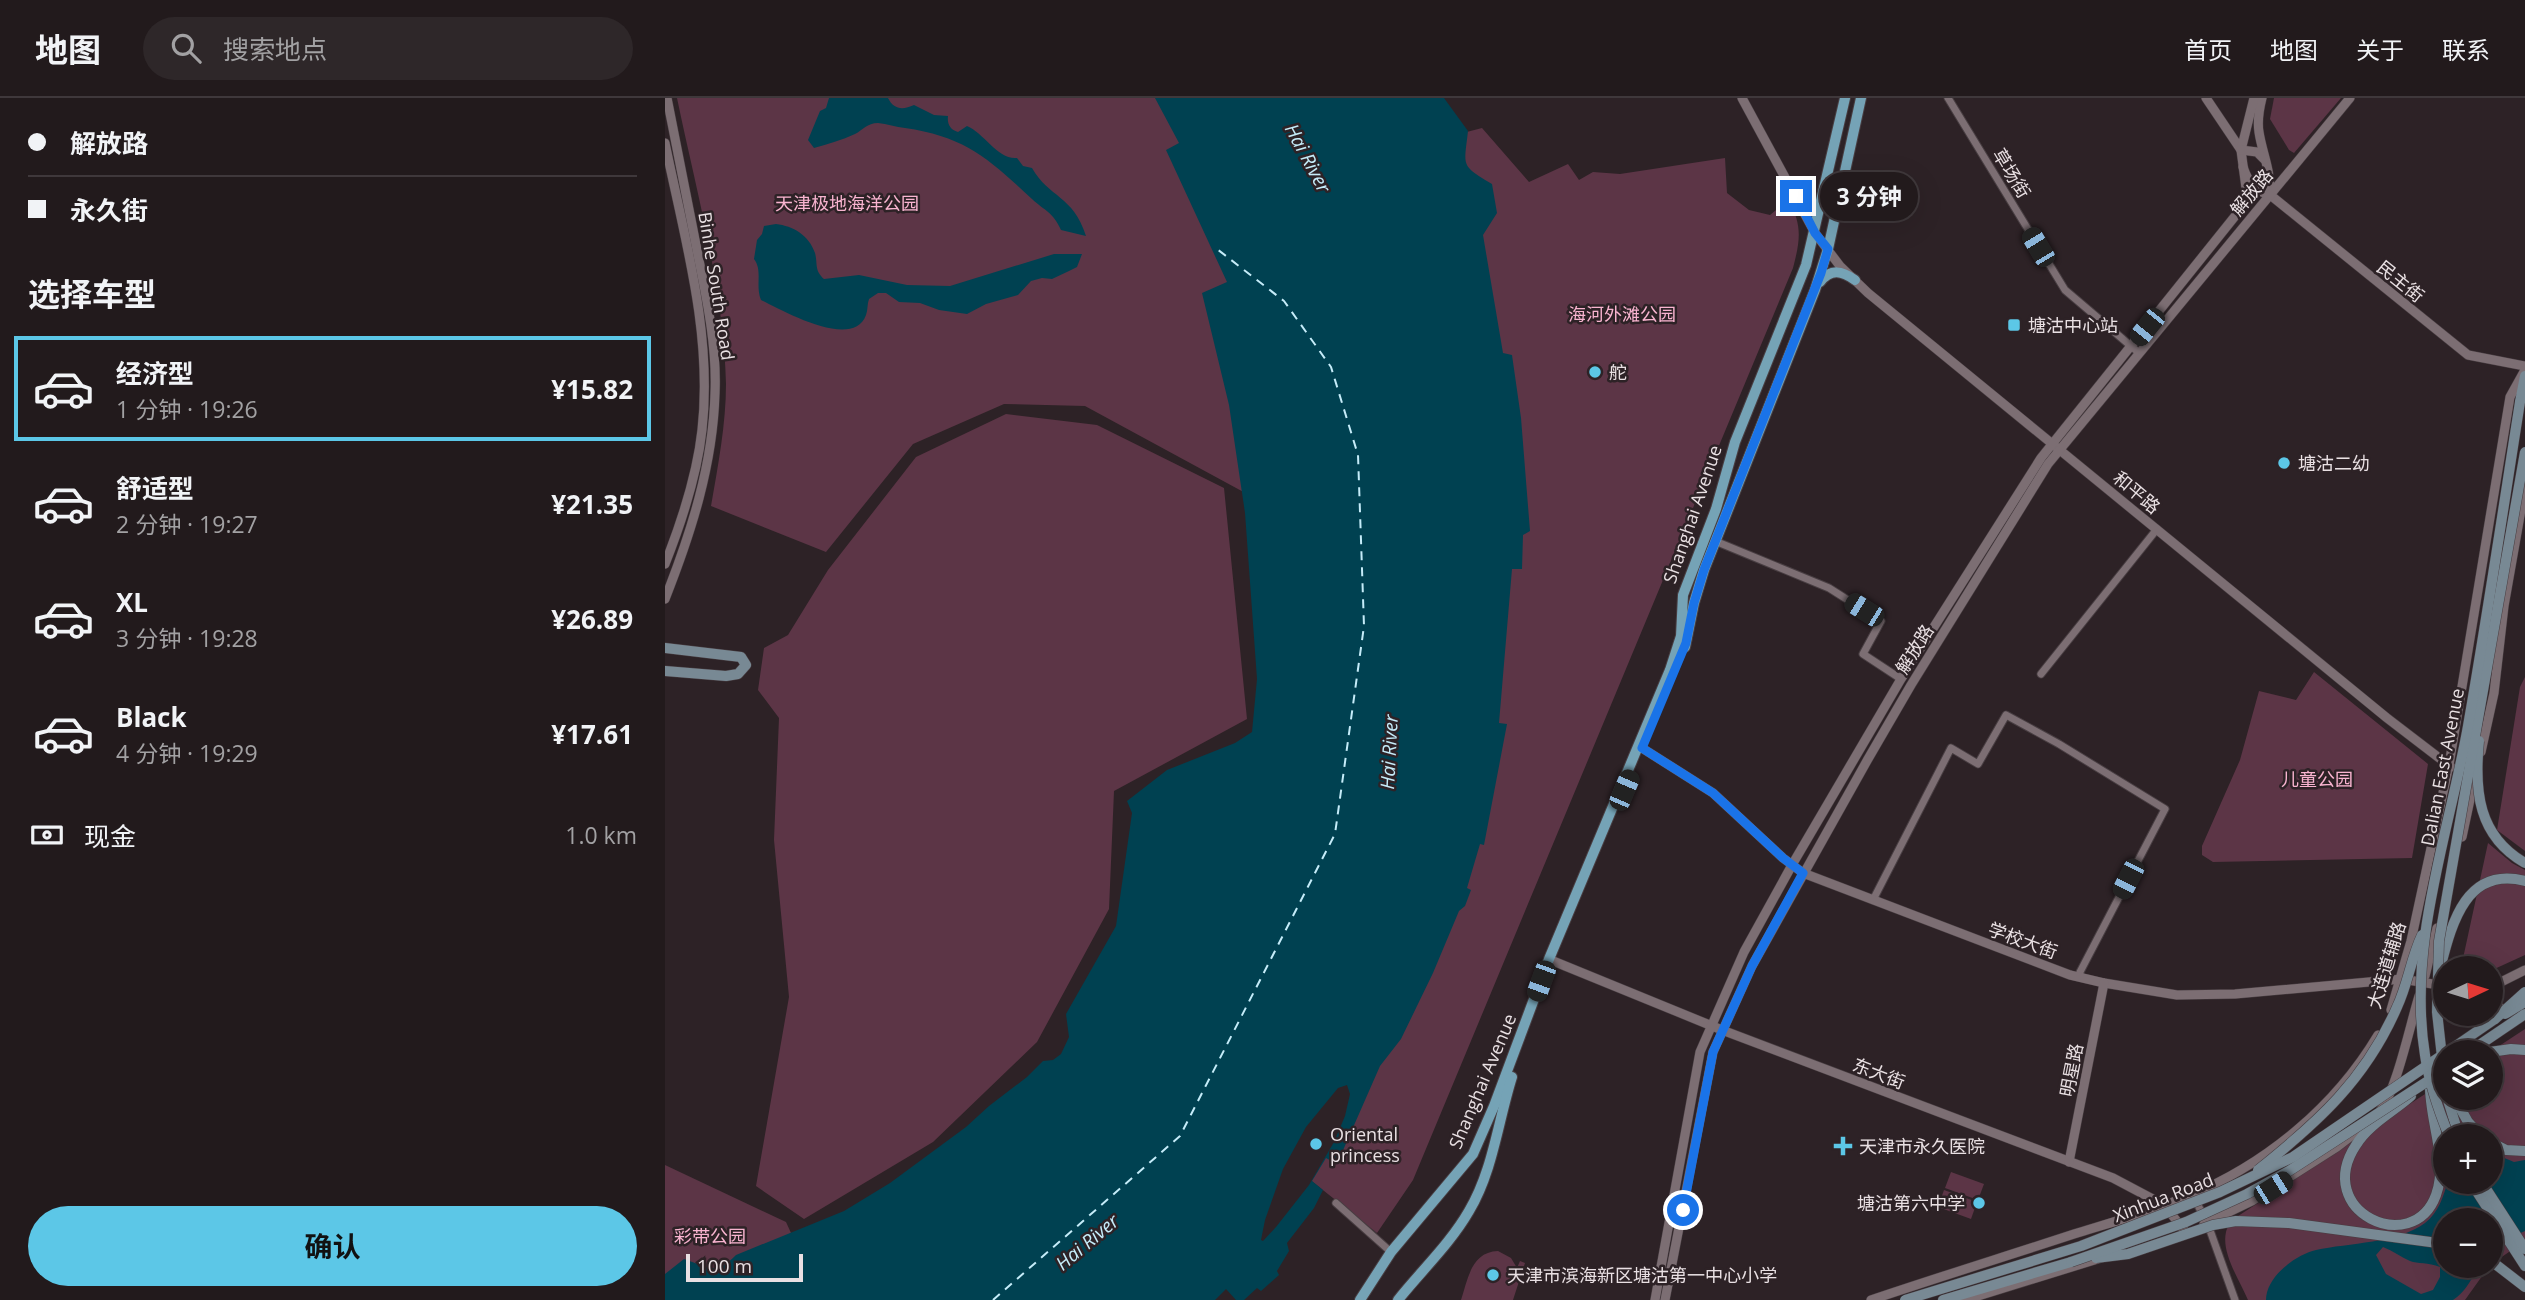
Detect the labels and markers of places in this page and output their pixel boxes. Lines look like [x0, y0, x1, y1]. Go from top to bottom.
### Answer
place label: 塘沽中心站 [2028, 313, 2118, 337]
marker: 塘沽中心站 [2006, 317, 2022, 333]
place label: 舵 [1609, 360, 1627, 384]
marker: 舵 [1587, 364, 1603, 380]
place label: 塘沽二幼 [2298, 451, 2370, 475]
marker: 塘沽二幼 [2276, 455, 2292, 471]
place label: Oriental princess [1330, 1122, 1400, 1167]
place label: 天津市永久医院 [1859, 1134, 1985, 1158]
marker: Oriental princess [1308, 1136, 1324, 1152]
marker: 天津市永久医院 [1833, 1136, 1853, 1156]
place label: 塘沽第六中学 [1857, 1191, 1965, 1215]
marker: 塘沽第六中学 [1971, 1195, 1987, 1211]
place label: 天津市滨海新区塘沽第一中心小学 [1507, 1263, 1777, 1287]
marker: 天津市滨海新区塘沽第一中心小学 [1485, 1267, 1501, 1283]

